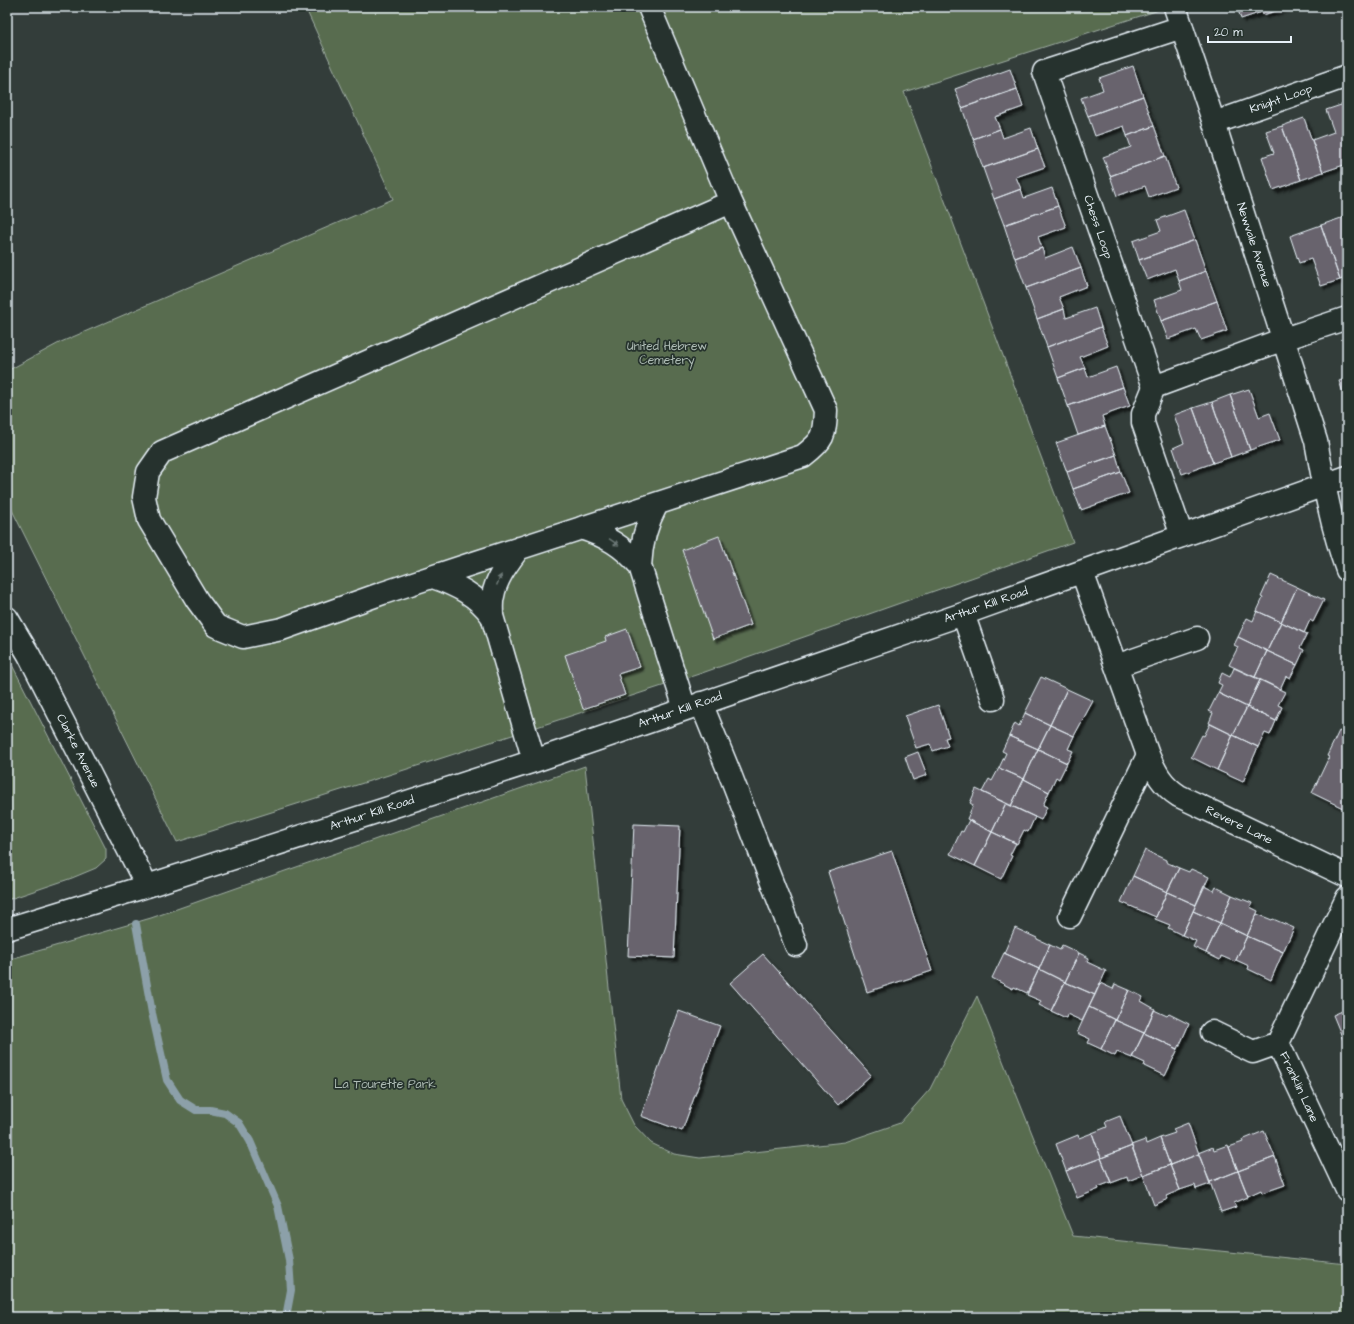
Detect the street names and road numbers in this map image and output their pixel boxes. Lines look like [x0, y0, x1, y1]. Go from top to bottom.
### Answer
street label: Knight Loop [1247, 80, 1315, 119]
street label: Chess Loop [1079, 193, 1117, 261]
street label: Newvale Avenue [1232, 200, 1276, 290]
street label: Arthur Kill Road [942, 583, 1030, 627]
street label: Arthur Kill Road [636, 688, 724, 732]
street label: Clarke Avenue [52, 711, 104, 791]
street label: Arthur Kill Road [328, 791, 416, 835]
street label: Revere Lane [1203, 801, 1276, 849]
street label: Franklin Lane [1275, 1049, 1323, 1125]

